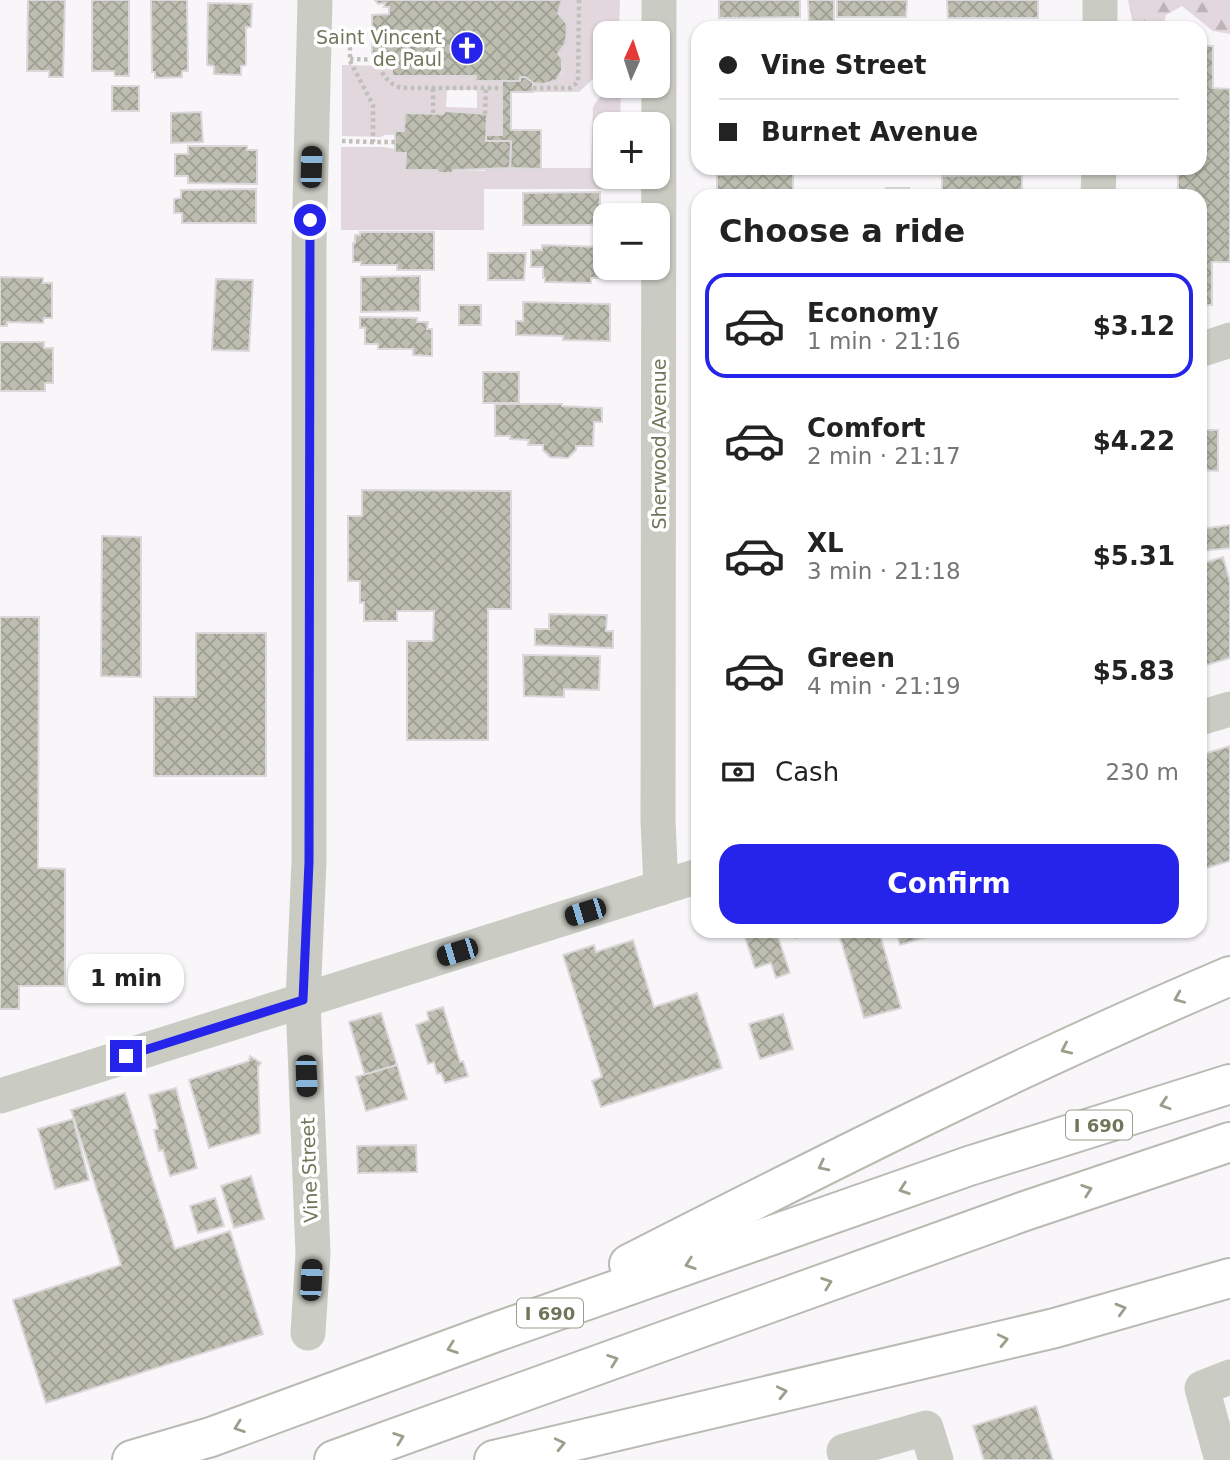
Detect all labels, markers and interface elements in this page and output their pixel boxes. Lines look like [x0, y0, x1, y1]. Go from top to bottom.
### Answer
north arrow [593, 21, 670, 98]
map controls [593, 21, 670, 280]
place label: Saint Vincent de Paul [316, 26, 442, 70]
church icon: Saint Vincent de Paul [448, 29, 486, 67]
text: Vine Street [761, 50, 926, 80]
button: + [593, 112, 670, 189]
text: Burnet Avenue [761, 117, 978, 147]
car [300, 146, 323, 188]
button: − [593, 203, 670, 280]
route start [294, 204, 326, 236]
text: Choose a ride [719, 212, 965, 250]
icon: car [723, 294, 786, 357]
text: Economy [807, 298, 938, 328]
text: $3.12 [1093, 311, 1175, 341]
text: 1 min · 21:16 [807, 328, 961, 354]
street label: Sherwood Avenue [648, 358, 670, 530]
icon: car [723, 409, 786, 472]
text: Comfort [807, 413, 925, 443]
text: $4.22 [1093, 426, 1175, 456]
text: 2 min · 21:17 [807, 443, 961, 469]
icon: car [723, 524, 786, 587]
text: XL [807, 528, 844, 558]
text: $5.31 [1093, 541, 1175, 571]
text: 3 min · 21:18 [807, 558, 961, 584]
icon: car [723, 639, 786, 702]
text: Green [807, 643, 895, 673]
text: $5.83 [1093, 656, 1175, 686]
text: 4 min · 21:19 [807, 673, 961, 699]
icon: cash [719, 753, 757, 791]
text: Cash [775, 757, 839, 787]
text: 230 m [1105, 759, 1179, 785]
button: Confirm [719, 844, 1179, 924]
car [562, 896, 609, 928]
car [434, 936, 481, 968]
callout: 1 min [68, 954, 184, 1004]
text: 1 min [90, 965, 162, 991]
one-way arrow [1174, 990, 1186, 1004]
route end [110, 1040, 142, 1072]
one-way arrow [1061, 1041, 1073, 1055]
car [295, 1055, 318, 1097]
one-way arrow [1159, 1096, 1171, 1111]
road number: I 690 [1066, 1110, 1132, 1140]
street label: Vine Street [296, 1117, 322, 1223]
one-way arrow [818, 1157, 830, 1171]
one-way arrow [899, 1181, 911, 1195]
one-way arrow [1080, 1184, 1093, 1198]
one-way arrow [684, 1256, 696, 1270]
car [300, 1258, 323, 1302]
one-way arrow [820, 1277, 832, 1291]
road number: I 690 [517, 1298, 583, 1328]
one-way arrow [1114, 1303, 1126, 1318]
one-way arrow [997, 1334, 1009, 1348]
one-way arrow [447, 1340, 459, 1354]
one-way arrow [606, 1355, 618, 1369]
one-way arrow [776, 1386, 788, 1400]
one-way arrow [233, 1419, 245, 1433]
one-way arrow [392, 1432, 404, 1446]
one-way arrow [554, 1438, 566, 1453]

